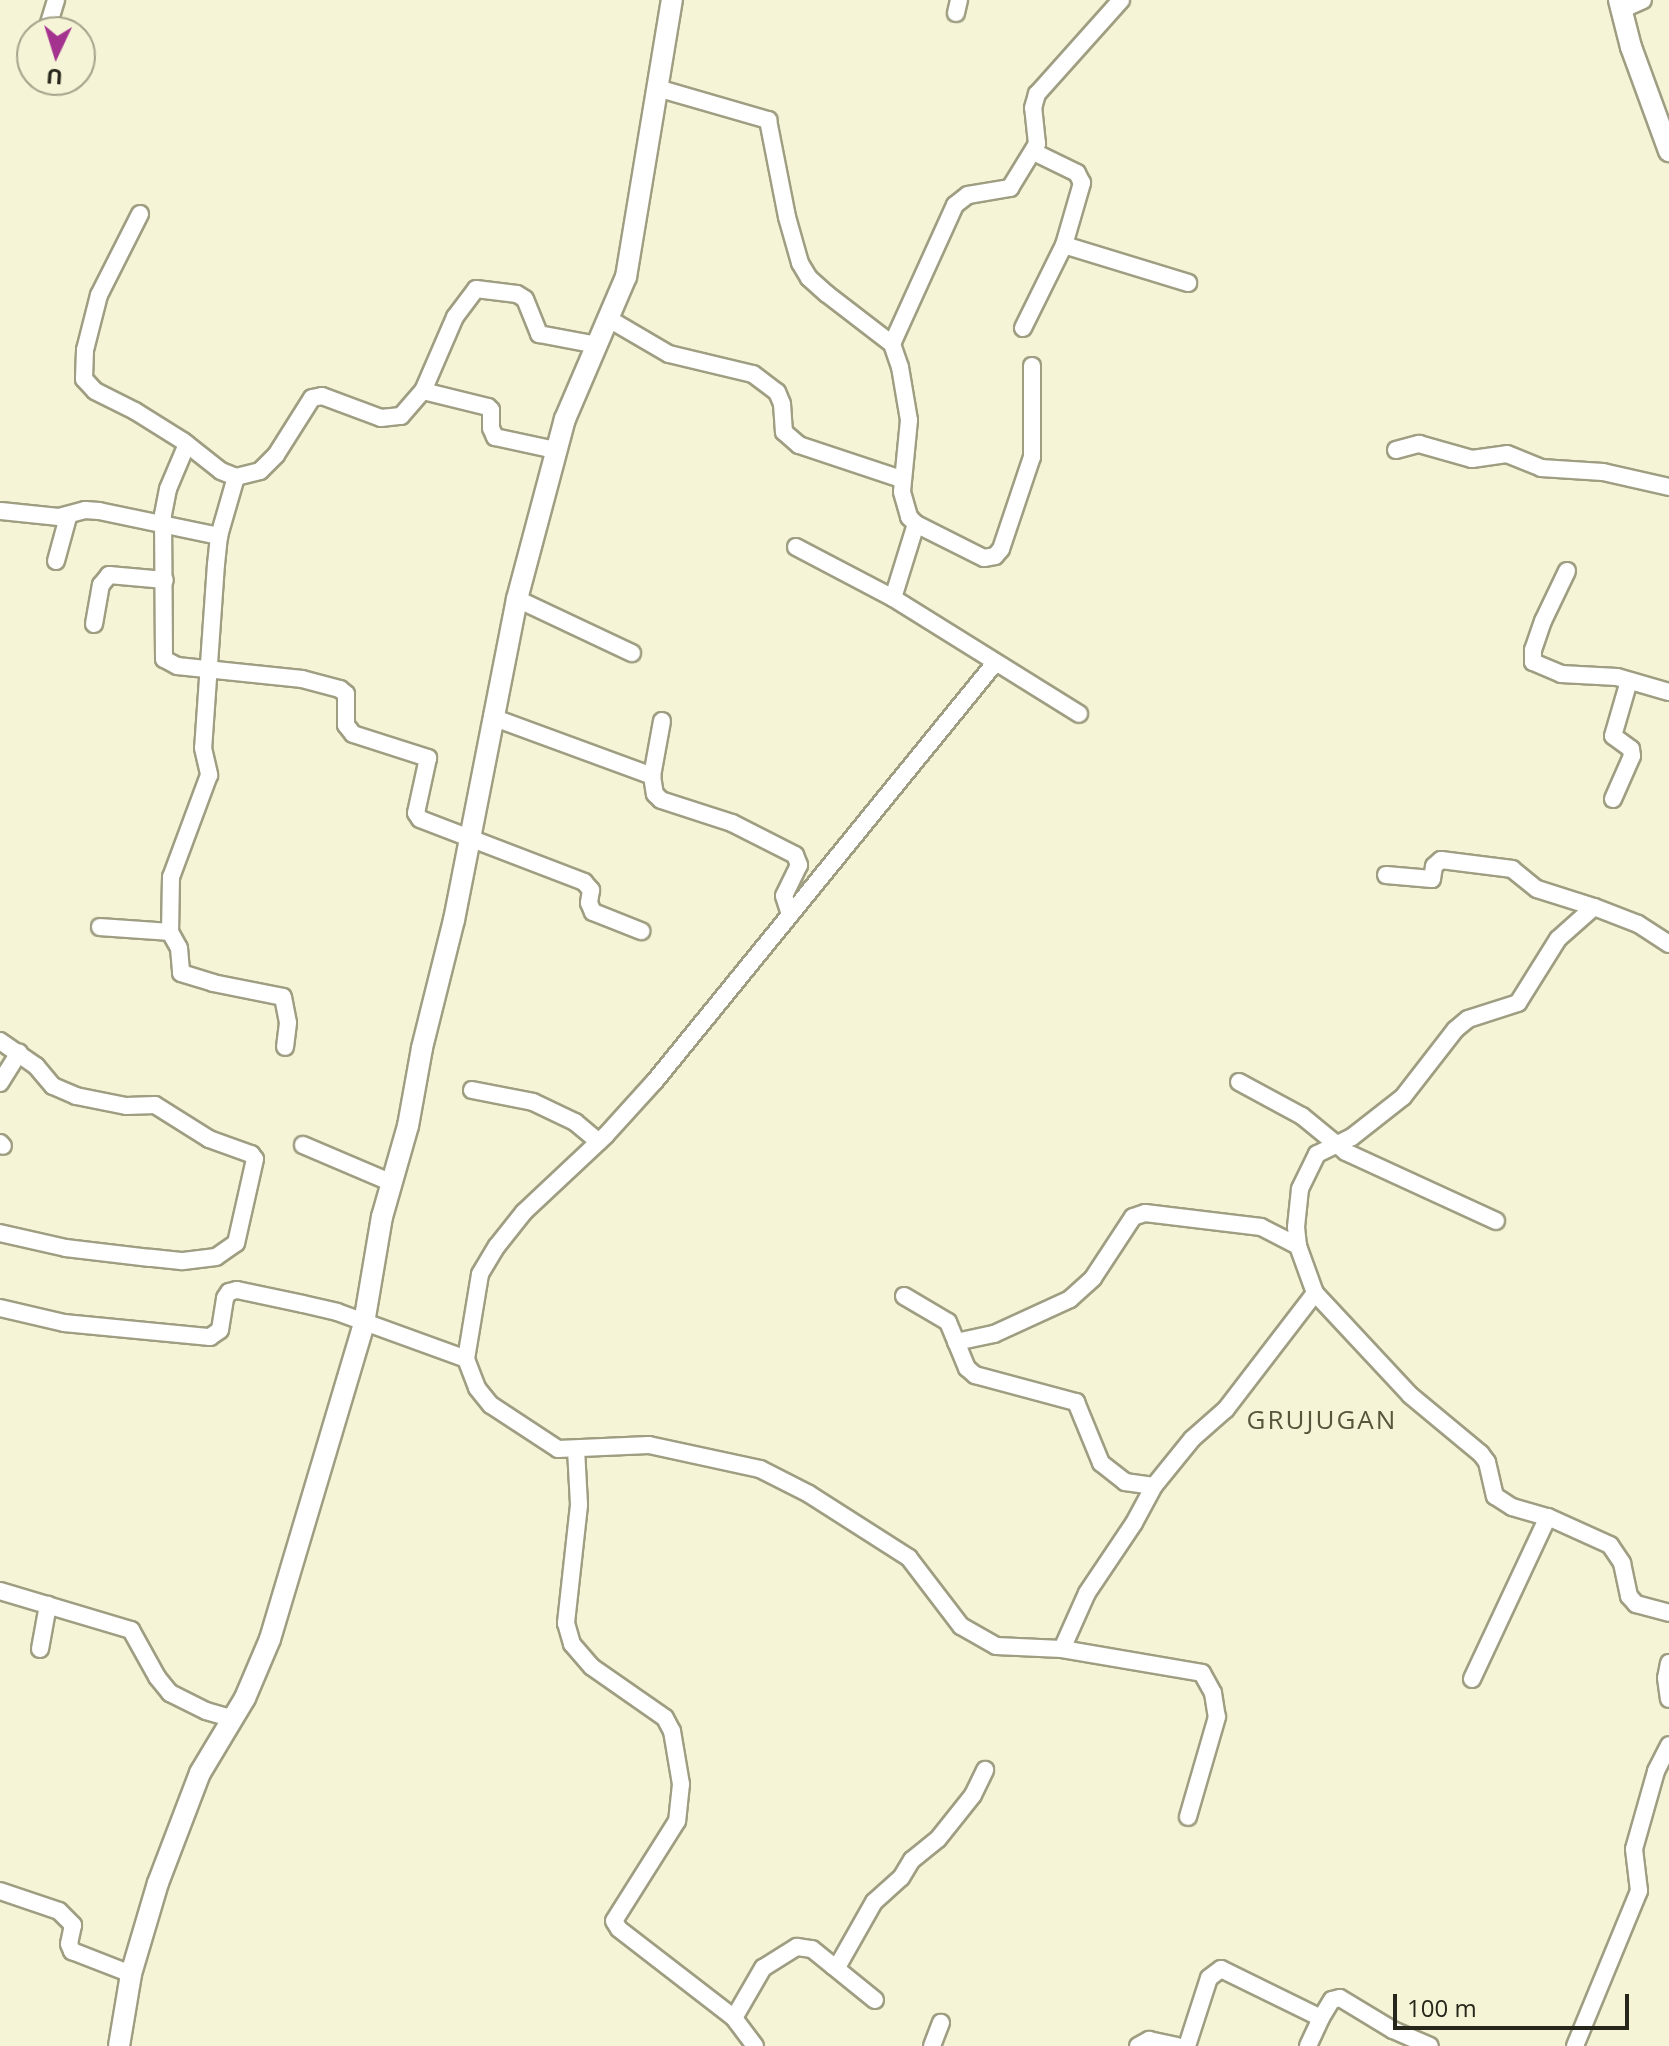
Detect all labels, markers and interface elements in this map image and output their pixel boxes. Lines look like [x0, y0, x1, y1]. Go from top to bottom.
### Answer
north arrow [16, 16, 96, 96]
text: U [45, 62, 64, 93]
district label: GRUJUGAN [1247, 1404, 1397, 1436]
scale bar [1397, 1978, 1633, 2028]
text: 100 m [1407, 1991, 1477, 2024]

